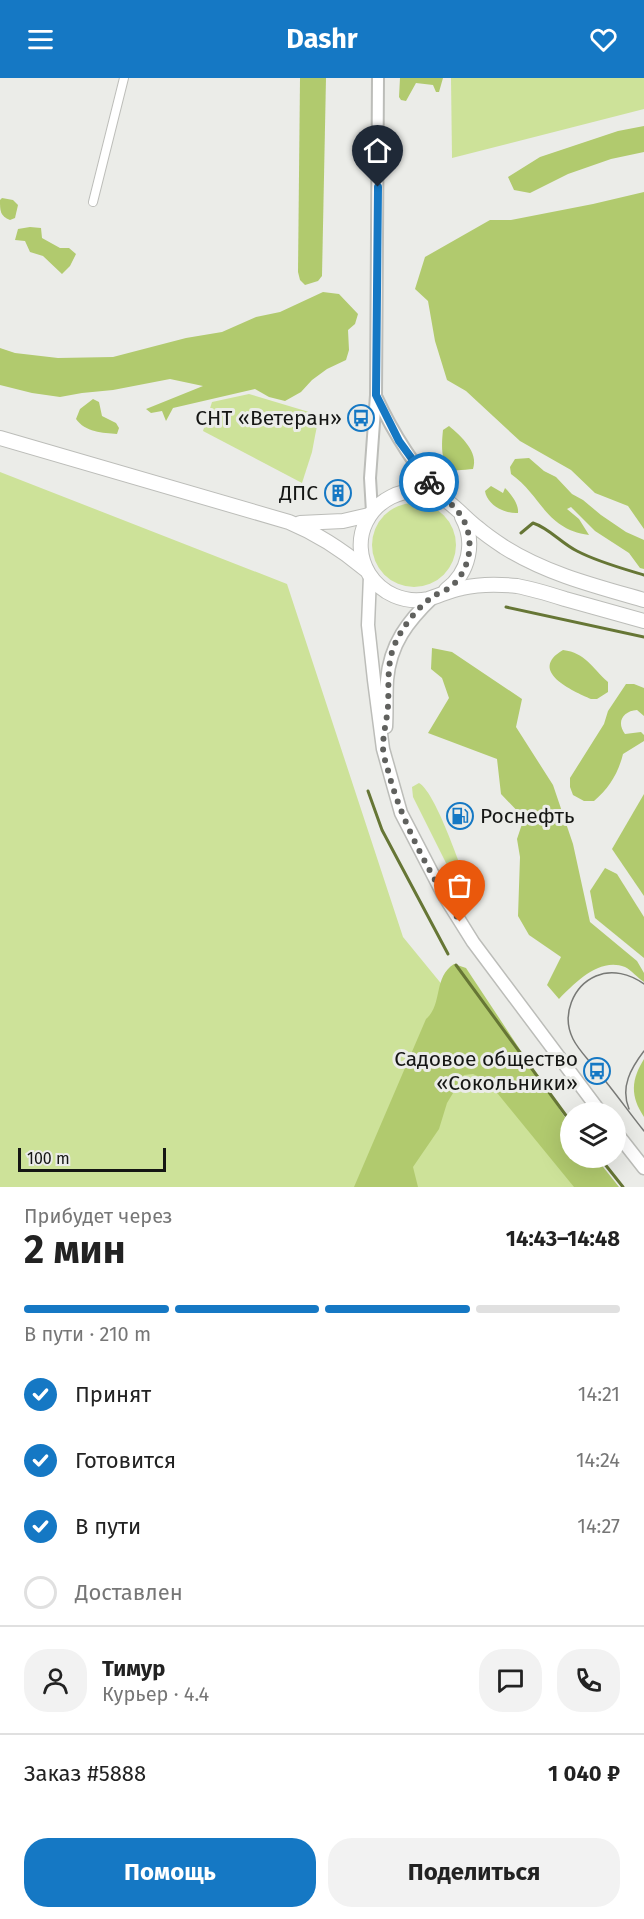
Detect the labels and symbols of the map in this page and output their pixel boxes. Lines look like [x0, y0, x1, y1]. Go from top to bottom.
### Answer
pin [352, 125, 403, 187]
bus stop icon: СНТ «Ветеран» [346, 403, 376, 433]
place label: СНТ «Ветеран» [195, 405, 342, 431]
courier [399, 452, 459, 512]
building icon: ДПС [323, 478, 353, 508]
place label: ДПС [278, 480, 318, 506]
fuel station icon: Роснефть [445, 801, 475, 831]
place label: Роснефть [480, 803, 575, 829]
pin [434, 860, 485, 922]
place label: Садовое общество «Сокольники» [394, 1046, 578, 1096]
bus stop icon: Садовое общество «Сокольники» [582, 1056, 612, 1086]
scale bar [18, 1145, 166, 1172]

